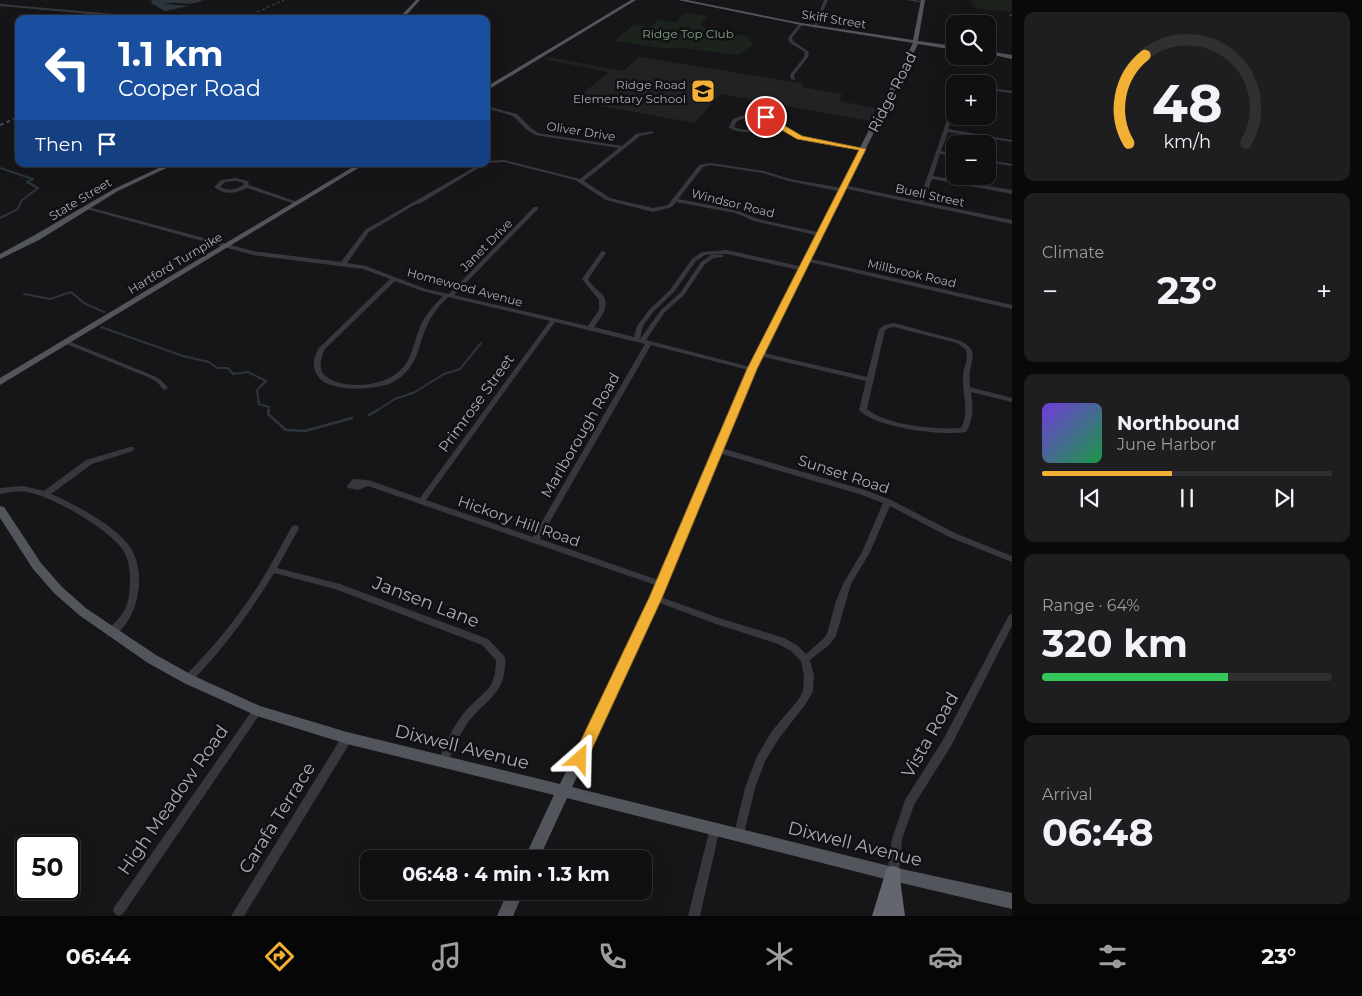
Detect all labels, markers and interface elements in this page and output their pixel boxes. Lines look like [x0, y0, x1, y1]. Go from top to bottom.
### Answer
street label: Skiff Street [801, 6, 868, 32]
map controls [946, 15, 996, 185]
button: search [946, 15, 996, 65]
park label: Ridge Top Club [642, 26, 734, 41]
text: 1.1 km [118, 32, 223, 75]
icon: left [35, 35, 100, 100]
street label: Ridge Road [864, 49, 920, 135]
text: 48 [1152, 72, 1222, 135]
text: Cooper Road [118, 75, 261, 102]
button: + [946, 75, 996, 125]
place label: Ridge Road Elementary School [573, 77, 686, 106]
school or university icon: Ridge Road Elementary School [690, 78, 716, 104]
pin [745, 96, 787, 138]
icon: arrive [752, 103, 780, 131]
street label: Oliver Drive [546, 118, 616, 144]
icon: arrive [93, 130, 121, 158]
text: km/h [1163, 131, 1211, 152]
text: Then [35, 133, 83, 156]
button: − [946, 135, 996, 185]
street label: State Street [46, 174, 114, 224]
street label: Buell Street [894, 180, 966, 210]
street label: Windsor Road [690, 185, 776, 221]
street label: Janet Drive [456, 216, 515, 275]
street label: Hartford Turnpike [125, 229, 225, 297]
text: Climate [1042, 243, 1104, 262]
street label: Millbrook Road [866, 255, 958, 291]
street label: Homewood Avenue [406, 264, 524, 310]
text: 23° [1157, 267, 1217, 314]
text: − [1042, 274, 1058, 308]
text: + [1316, 274, 1332, 308]
street label: Primrose Street [434, 350, 518, 456]
street label: Marlborough Road [536, 369, 624, 501]
text: Northbound [1117, 412, 1240, 435]
text: June Harbor [1117, 435, 1216, 454]
street label: Sunset Road [796, 450, 892, 498]
icon: previous [1076, 484, 1104, 512]
icon: pause [1173, 484, 1201, 512]
icon: next [1270, 484, 1298, 512]
street label: Hickory Hill Road [455, 491, 583, 551]
street label: Jansen Lane [369, 571, 483, 632]
text: Range · 64% [1042, 596, 1140, 615]
text: 320 km [1042, 620, 1188, 667]
street label: Vista Road [897, 688, 963, 782]
street label: Dixwell Avenue [393, 720, 532, 774]
street label: High Meadow Road [113, 721, 233, 879]
position arrow [553, 732, 605, 784]
street label: Carafa Terrace [234, 758, 320, 878]
text: Arrival [1042, 785, 1092, 804]
text: 06:48 [1042, 809, 1154, 856]
street label: Dixwell Avenue [786, 817, 925, 871]
speed limit sign: 50 [15, 835, 80, 900]
text: 06:48 · 4 min · 1.3 km [402, 863, 610, 886]
icon: directions [262, 939, 297, 974]
icon: music [429, 939, 464, 974]
icon: phone [595, 939, 630, 974]
icon: climate [762, 939, 797, 974]
icon: car [928, 939, 963, 974]
icon: filters [1095, 939, 1130, 974]
text: 06:44 [66, 943, 131, 970]
text: 23° [1261, 943, 1296, 970]

